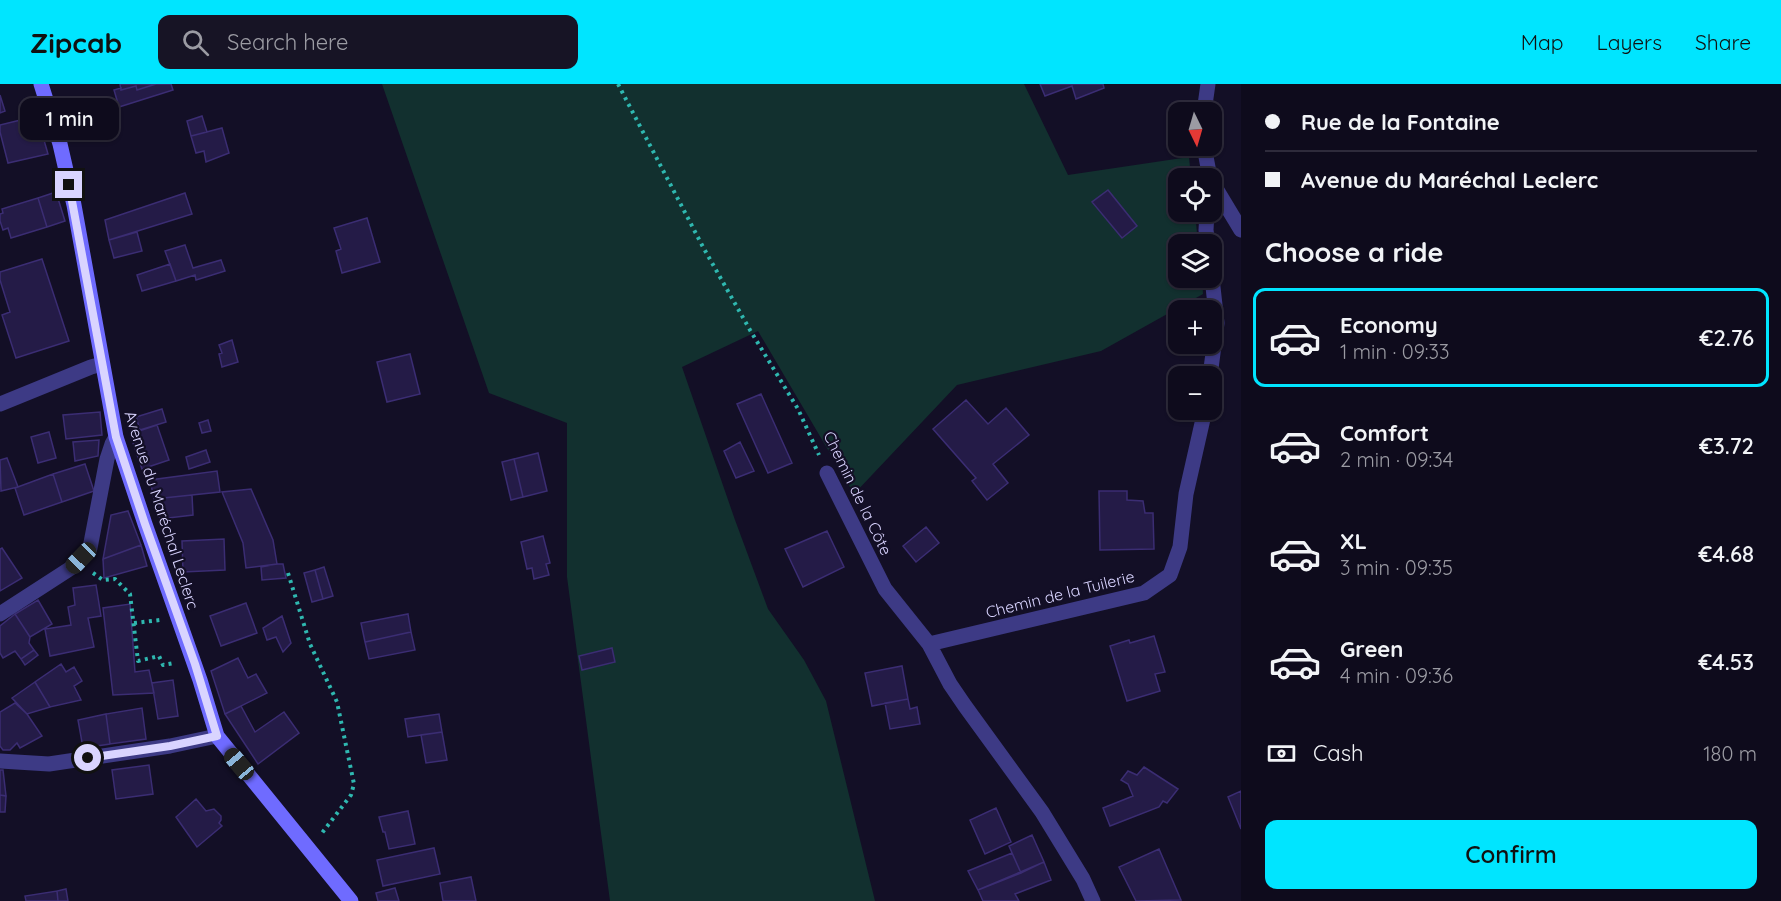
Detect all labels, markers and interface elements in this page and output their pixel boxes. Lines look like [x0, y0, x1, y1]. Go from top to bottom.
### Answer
search box [158, 15, 578, 69]
text: Zipcab [30, 25, 122, 60]
icon: search [179, 26, 212, 59]
text: Search here [227, 28, 349, 56]
text: Map [1521, 29, 1564, 55]
text: Layers [1597, 29, 1662, 55]
text: Share [1695, 29, 1751, 55]
callout: 1 min [20, 98, 118, 140]
north arrow [1168, 102, 1222, 156]
map controls [1168, 102, 1222, 420]
text: 1 min [46, 106, 93, 131]
text: Rue de la Fontaine [1301, 108, 1500, 136]
text: Avenue du Maréchal Leclerc [1301, 166, 1598, 194]
button: locate [1168, 168, 1222, 222]
route end [55, 171, 82, 198]
button: layers [1168, 234, 1222, 288]
text: Choose a ride [1265, 235, 1443, 269]
button: + [1168, 300, 1222, 354]
icon: car [1268, 311, 1322, 365]
text: Economy [1340, 311, 1438, 339]
text: €2.76 [1699, 324, 1754, 352]
text: 1 min · 09:33 [1340, 339, 1450, 364]
button: − [1168, 366, 1222, 420]
street label: Avenue du Maréchal Leclerc [120, 408, 204, 612]
icon: car [1268, 419, 1322, 473]
text: Comfort [1340, 419, 1429, 447]
street label: Chemin de la Côte [819, 428, 897, 558]
text: €3.72 [1699, 432, 1754, 460]
text: 2 min · 09:34 [1340, 447, 1453, 472]
icon: car [1268, 527, 1322, 581]
text: XL [1340, 527, 1367, 555]
car [62, 539, 100, 577]
text: €4.68 [1698, 540, 1754, 568]
text: 3 min · 09:35 [1340, 555, 1453, 580]
street label: Chemin de la Tuilerie [984, 566, 1136, 622]
icon: car [1268, 635, 1322, 689]
text: Green [1340, 635, 1403, 663]
text: €4.53 [1698, 648, 1754, 676]
text: 4 min · 09:36 [1340, 663, 1453, 688]
icon: cash [1265, 737, 1298, 770]
text: Cash [1313, 739, 1364, 767]
text: 180 m [1703, 741, 1757, 766]
route start [74, 744, 101, 771]
car [221, 744, 257, 784]
button: Confirm [1265, 820, 1757, 889]

